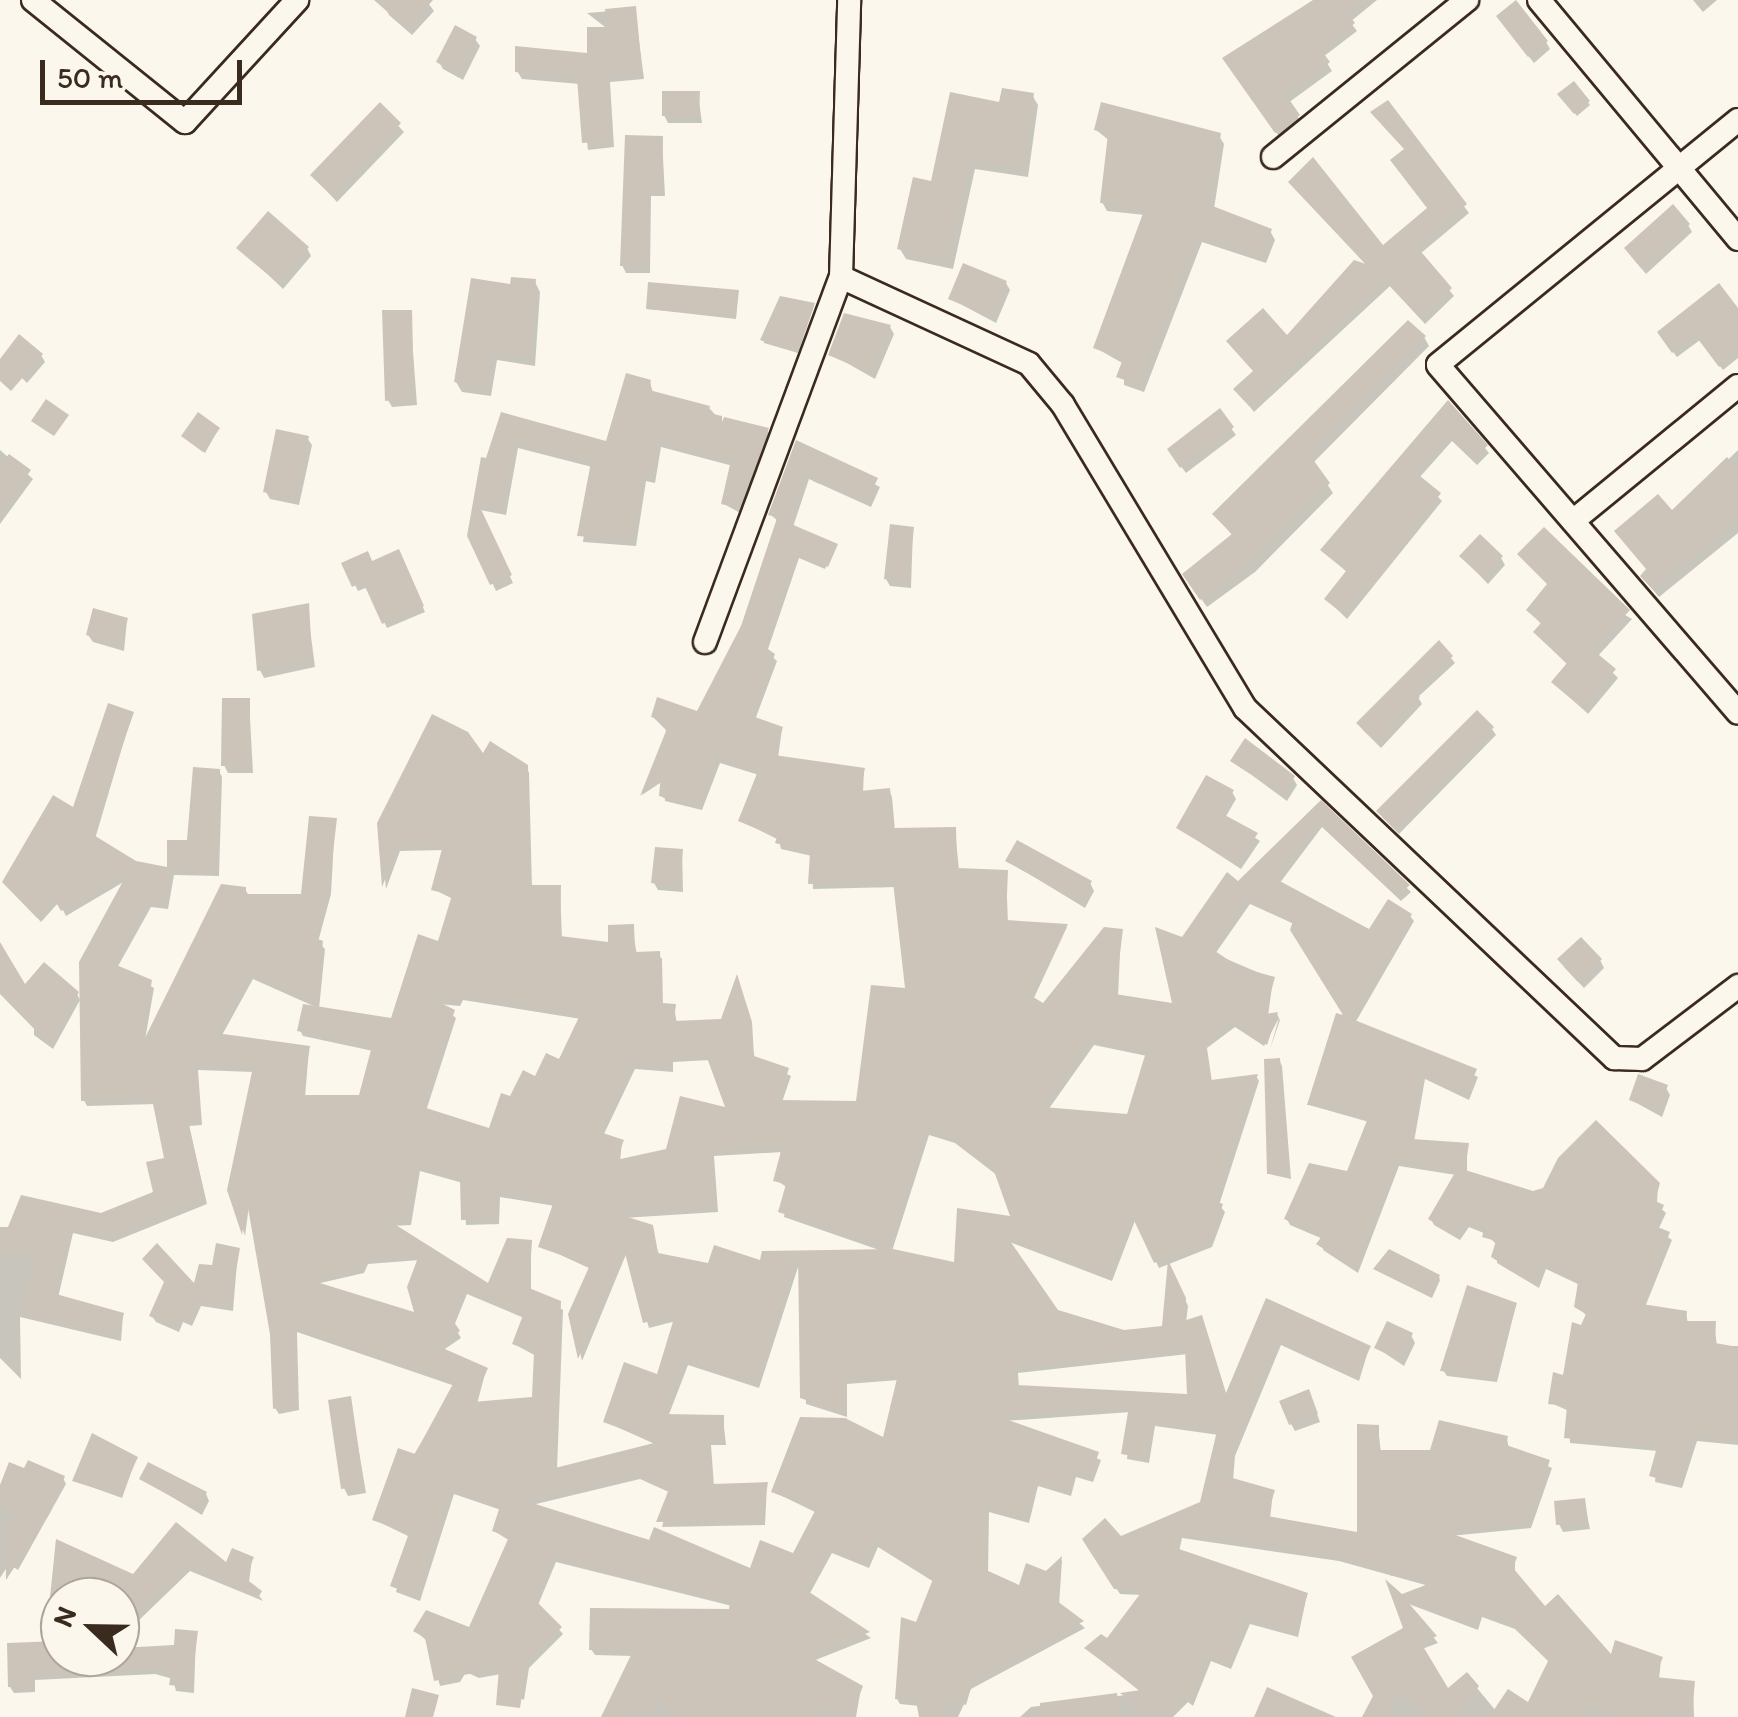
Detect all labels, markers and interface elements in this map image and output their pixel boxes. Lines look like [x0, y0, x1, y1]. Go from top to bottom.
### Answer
scale bar [45, 40, 248, 102]
text: 50 m [57, 59, 123, 96]
north arrow [40, 1577, 140, 1677]
text: N [45, 1601, 83, 1632]

